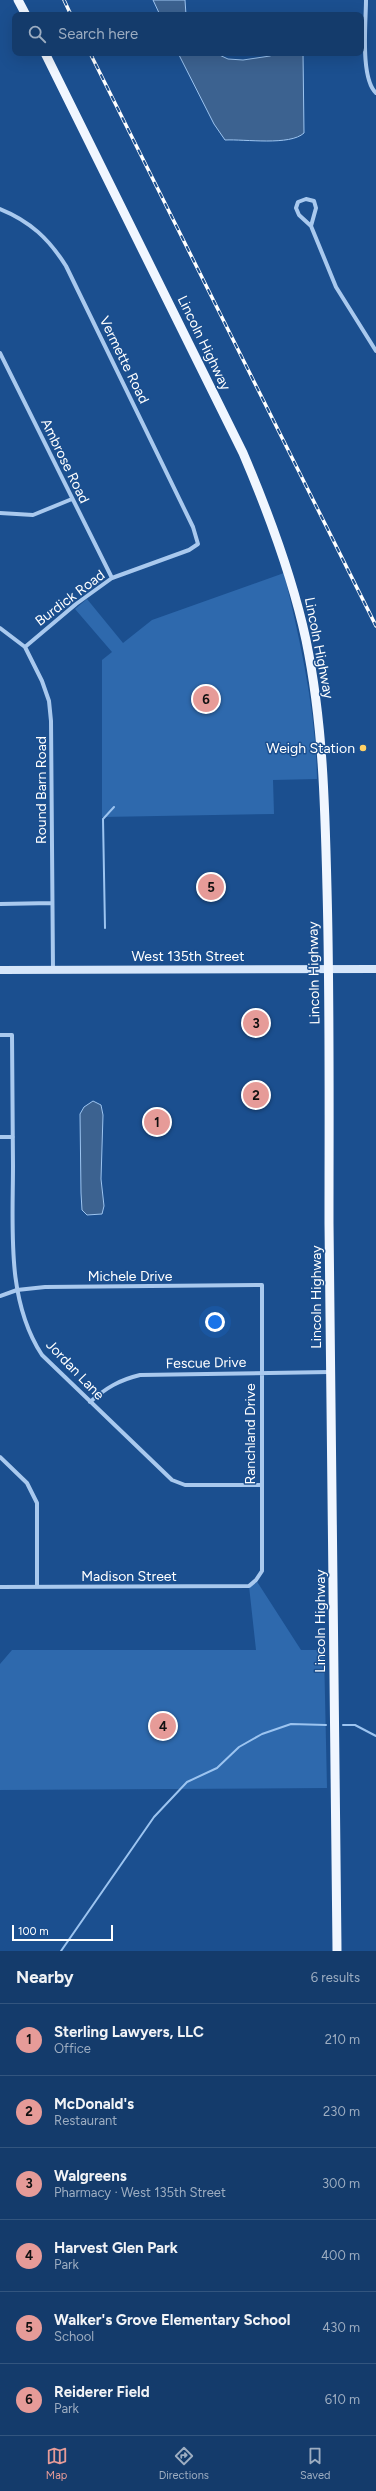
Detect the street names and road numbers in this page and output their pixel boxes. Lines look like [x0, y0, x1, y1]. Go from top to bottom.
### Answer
street label: Lincoln Highway [174, 293, 235, 394]
street label: Vermette Road [96, 314, 152, 406]
street label: Ambrose Road [37, 416, 93, 506]
street label: Burdick Road [32, 566, 108, 630]
street label: Lincoln Highway [301, 596, 337, 701]
street label: Round Barn Road [33, 736, 50, 844]
street label: Lincoln Highway [305, 921, 323, 1025]
street label: West 135th Street [132, 948, 245, 965]
street label: Lincoln Highway [308, 1245, 325, 1349]
street label: Michele Drive [88, 1268, 173, 1285]
street label: Jordan Lane [42, 1337, 108, 1404]
street label: Fescue Drive [166, 1354, 247, 1372]
street label: Ranchland Drive [242, 1383, 259, 1485]
street label: Madison Street [81, 1568, 177, 1585]
street label: Lincoln Highway [312, 1569, 329, 1673]

